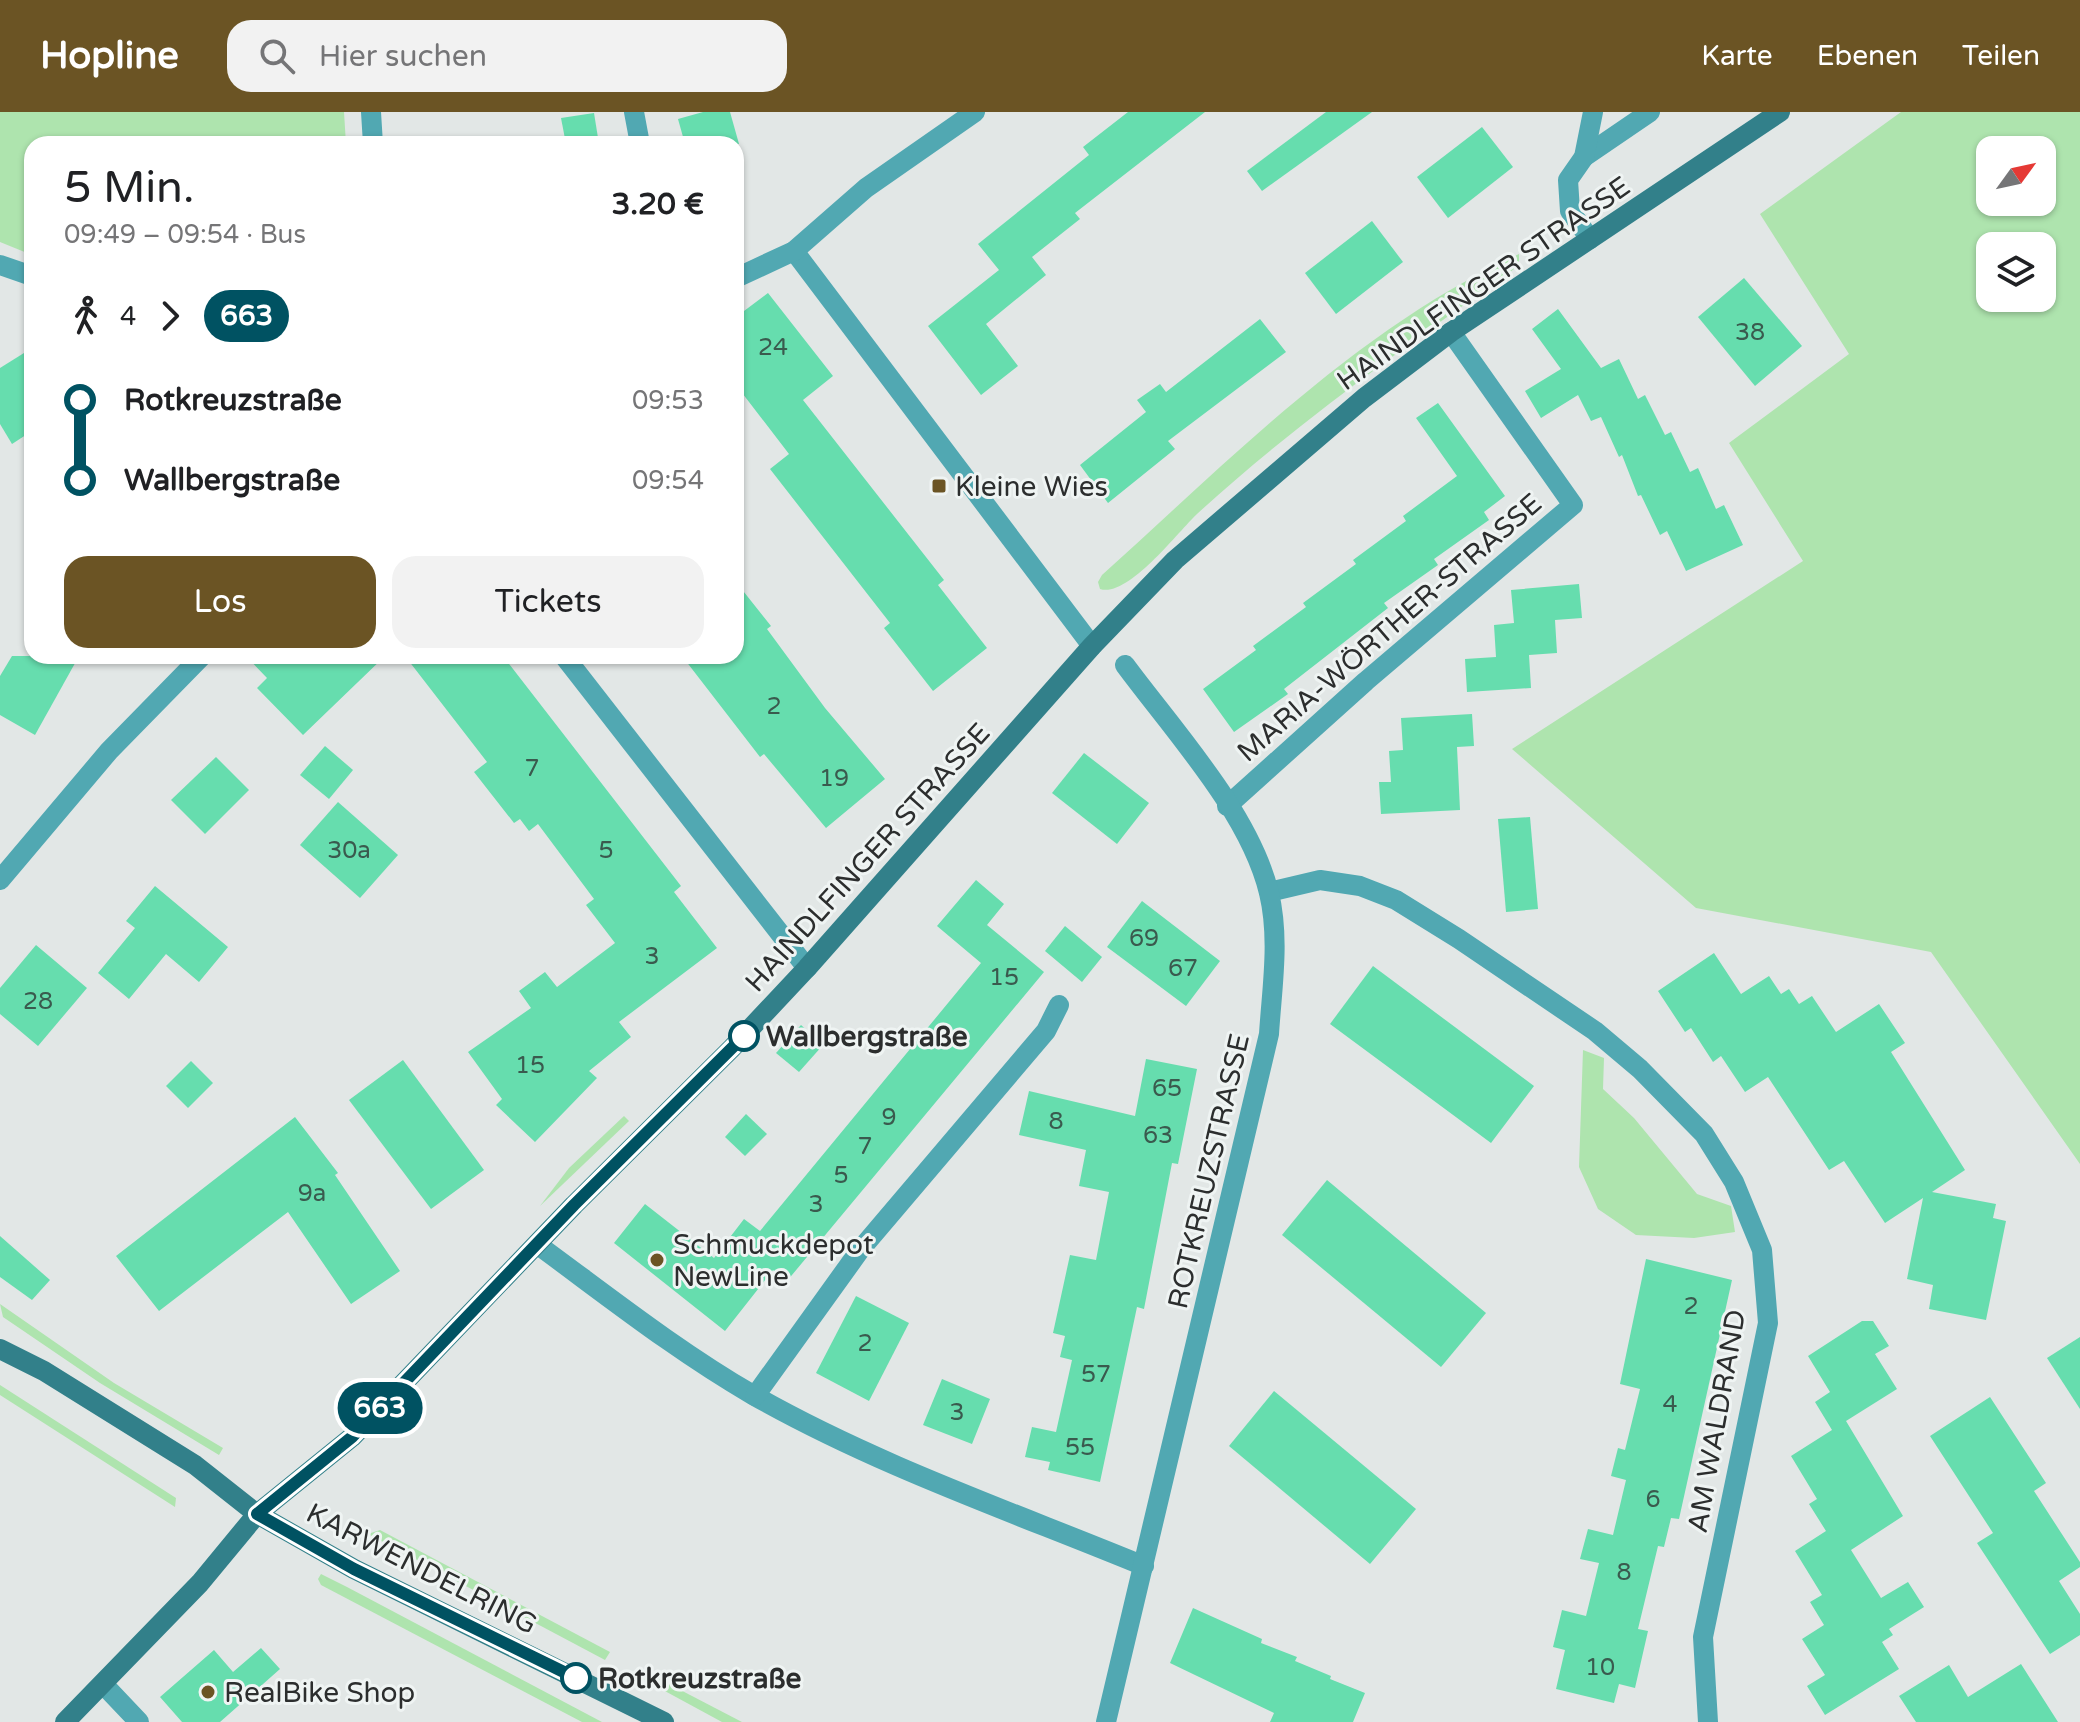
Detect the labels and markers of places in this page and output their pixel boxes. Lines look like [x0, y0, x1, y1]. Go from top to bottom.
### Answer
place label: Kleine Wies [955, 470, 1108, 504]
marker: Kleine Wies [930, 477, 948, 495]
place label: Wallbergstraße [766, 1020, 968, 1054]
marker: Wallbergstraße [729, 1021, 759, 1051]
place label: Schmuckdepot NewLine [673, 1228, 874, 1294]
marker: Schmuckdepot NewLine [648, 1251, 666, 1269]
place label: Rotkreuzstraße [598, 1662, 801, 1696]
marker: Rotkreuzstraße [561, 1663, 591, 1693]
place label: RealBike Shop [224, 1676, 415, 1710]
marker: RealBike Shop [199, 1683, 217, 1701]

